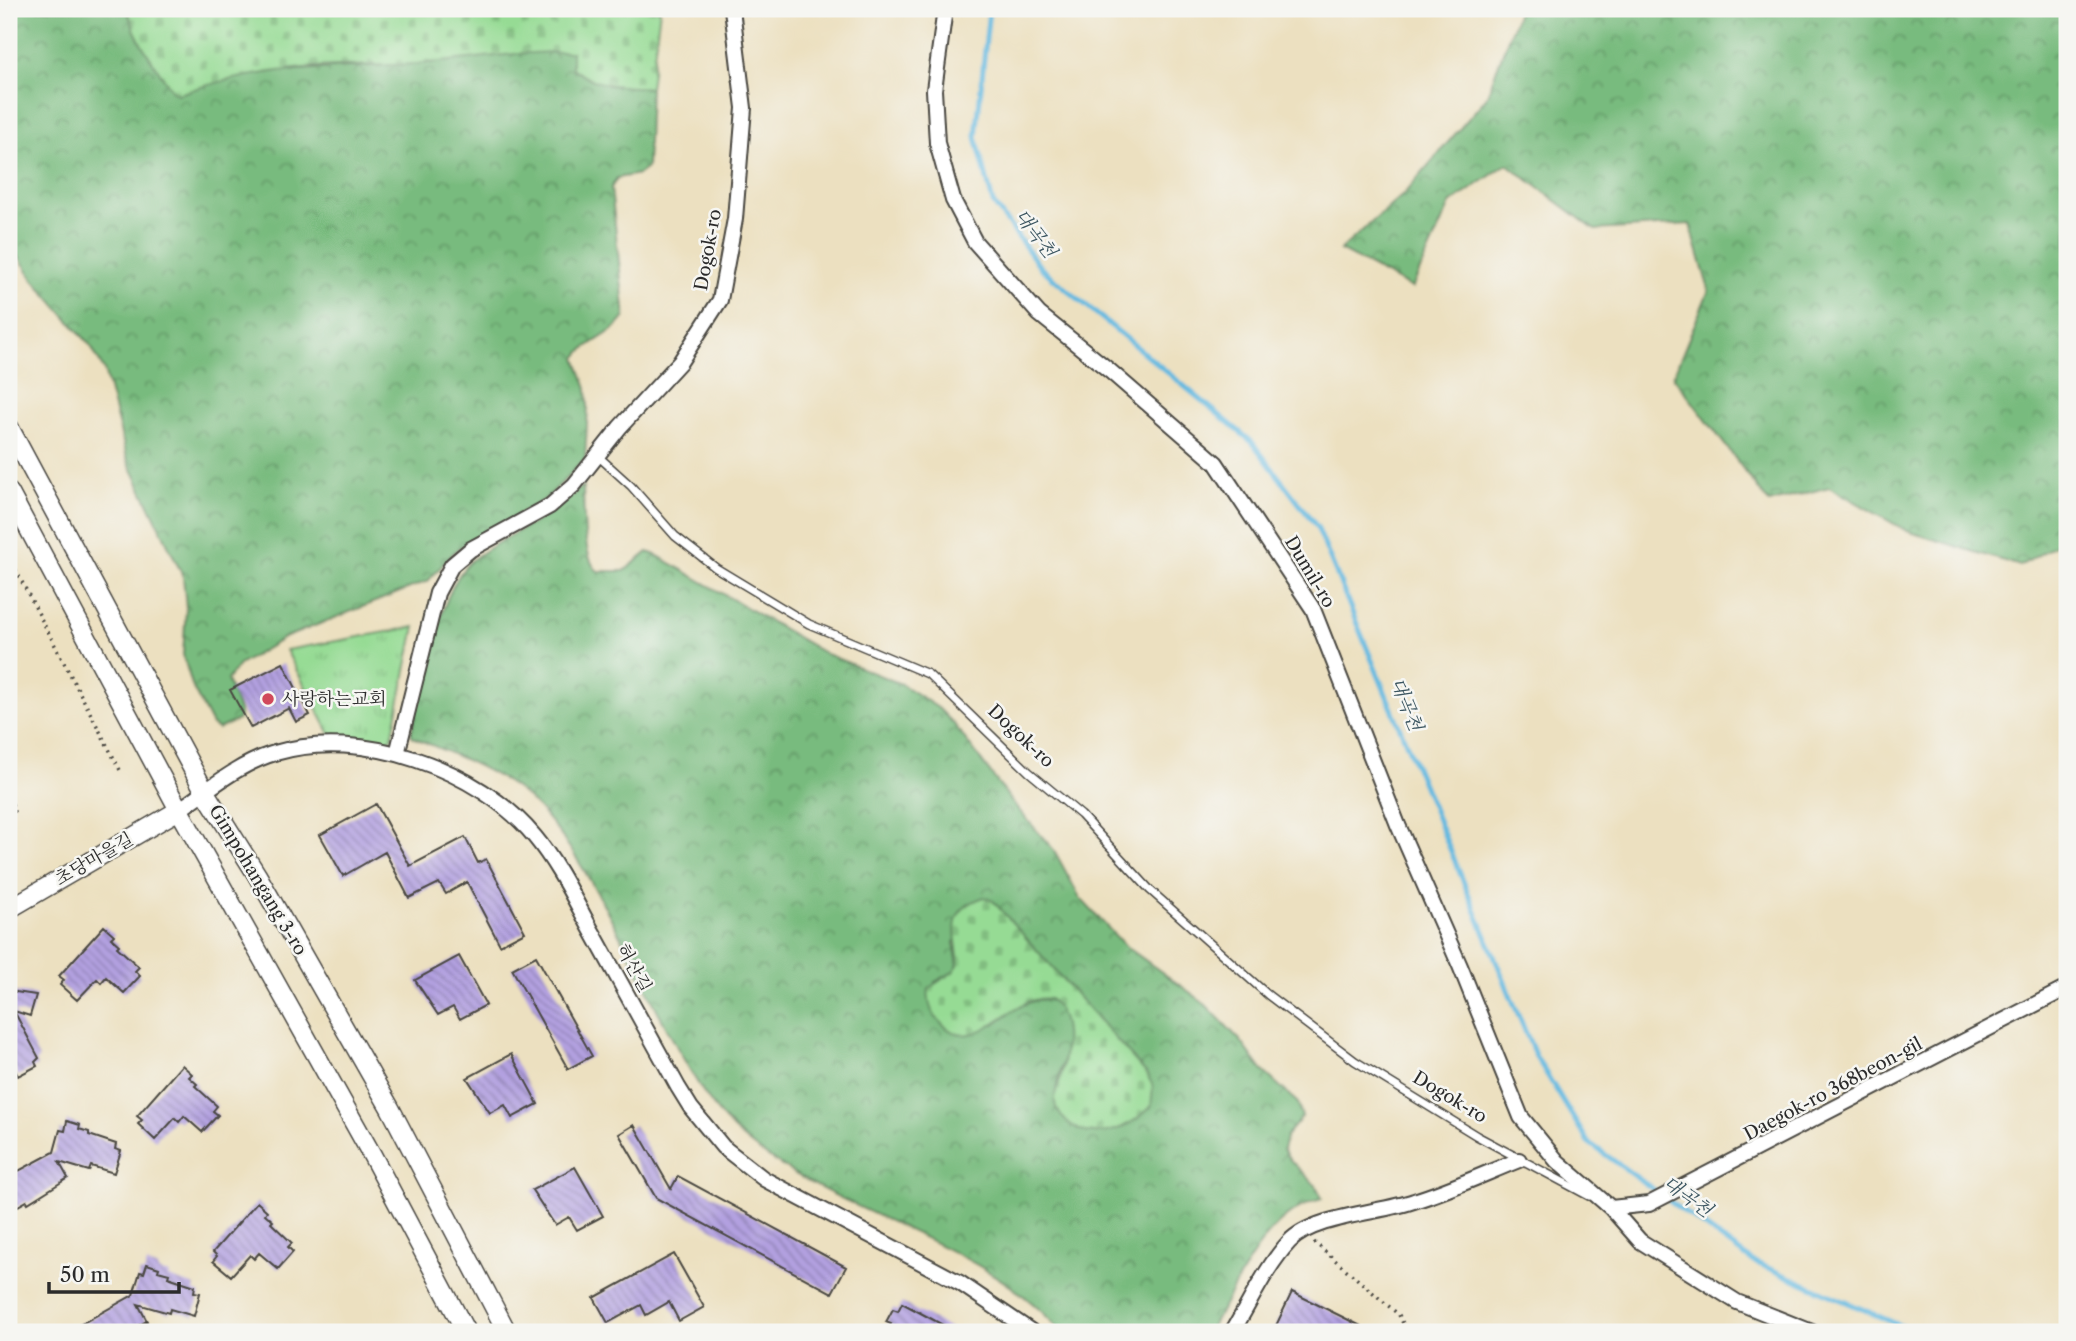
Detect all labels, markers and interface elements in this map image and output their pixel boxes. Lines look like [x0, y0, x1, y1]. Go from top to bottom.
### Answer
water label: 대곡천 [1010, 204, 1062, 264]
street label: Dogok-ro [690, 208, 726, 292]
street label: Dumil-ro [1280, 532, 1340, 612]
water label: 대곡천 [1386, 674, 1428, 736]
place label: 사랑하는교회 [282, 688, 386, 710]
marker: 사랑하는교회 [260, 691, 276, 707]
street label: Dogok-ro [983, 700, 1059, 772]
street label: Gimpohangang 3-ro [204, 801, 312, 959]
street label: 초당마을길 [51, 828, 137, 890]
street label: 허산길 [612, 940, 656, 996]
street label: Daegok-ro 368beon-gil [1740, 1033, 1926, 1145]
street label: Dogok-ro [1409, 1066, 1491, 1128]
water label: 대곡천 [1659, 1171, 1718, 1223]
scale bar [49, 1250, 178, 1294]
text: 50 m [60, 1262, 110, 1287]

